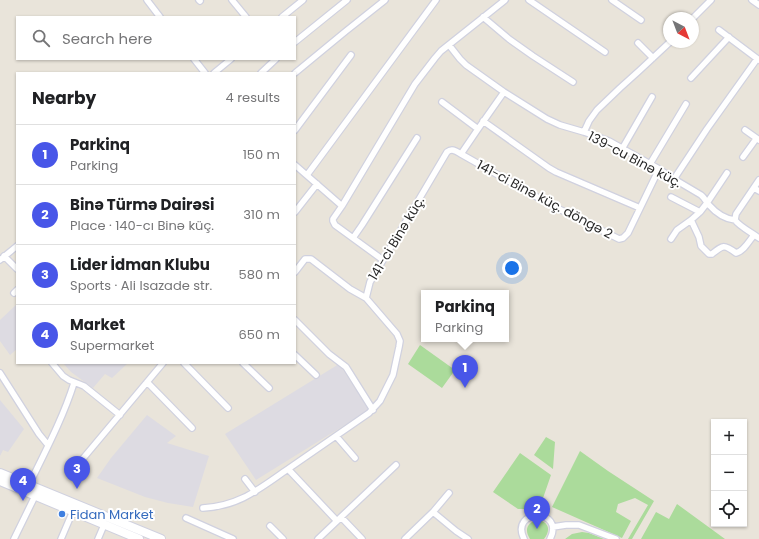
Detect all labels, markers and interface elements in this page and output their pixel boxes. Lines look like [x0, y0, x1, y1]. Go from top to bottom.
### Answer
north arrow [663, 12, 699, 48]
search box [16, 16, 296, 60]
icon: search [30, 27, 52, 49]
text: Search here [62, 28, 152, 49]
text: Nearby [32, 86, 96, 110]
text: 4 results [226, 88, 280, 107]
street label: 139-cu Binə küç. [585, 127, 685, 192]
text: Parkinq [70, 134, 130, 155]
text: 1 [43, 145, 47, 164]
text: 150 m [243, 145, 280, 164]
street label: 141-ci Binə küç. döngə 2 [473, 155, 616, 243]
text: Parking [70, 156, 118, 175]
street label: 141-ci Binə küç. [364, 192, 429, 284]
text: Binə Türmə Dairəsi [70, 194, 215, 215]
text: 2 [41, 205, 49, 224]
text: 310 m [243, 205, 280, 224]
text: Place · 140-cı Binə küç. [70, 216, 214, 235]
text: Lider İdman Klubu [70, 254, 210, 275]
your location [502, 258, 522, 278]
text: 3 [41, 265, 49, 284]
text: 580 m [239, 265, 280, 284]
text: Sports · Ali Isazade str. [70, 276, 212, 295]
popup [421, 290, 509, 342]
text: Parkinq [435, 296, 495, 317]
text: Market [70, 314, 125, 335]
text: Parking [435, 318, 483, 337]
text: 4 [41, 325, 49, 344]
text: 650 m [239, 325, 280, 344]
text: Supermarket [70, 336, 154, 355]
pin: 1 [452, 355, 478, 388]
map controls [711, 419, 747, 527]
button: + [711, 419, 747, 455]
button: − [711, 455, 747, 491]
pin: 3 [64, 456, 90, 489]
pin: 4 [10, 468, 36, 501]
button: locate [711, 491, 747, 527]
pin: 2 [524, 496, 550, 529]
place label: Fidan Market [70, 505, 154, 524]
marker: Fidan Market [57, 509, 67, 519]

